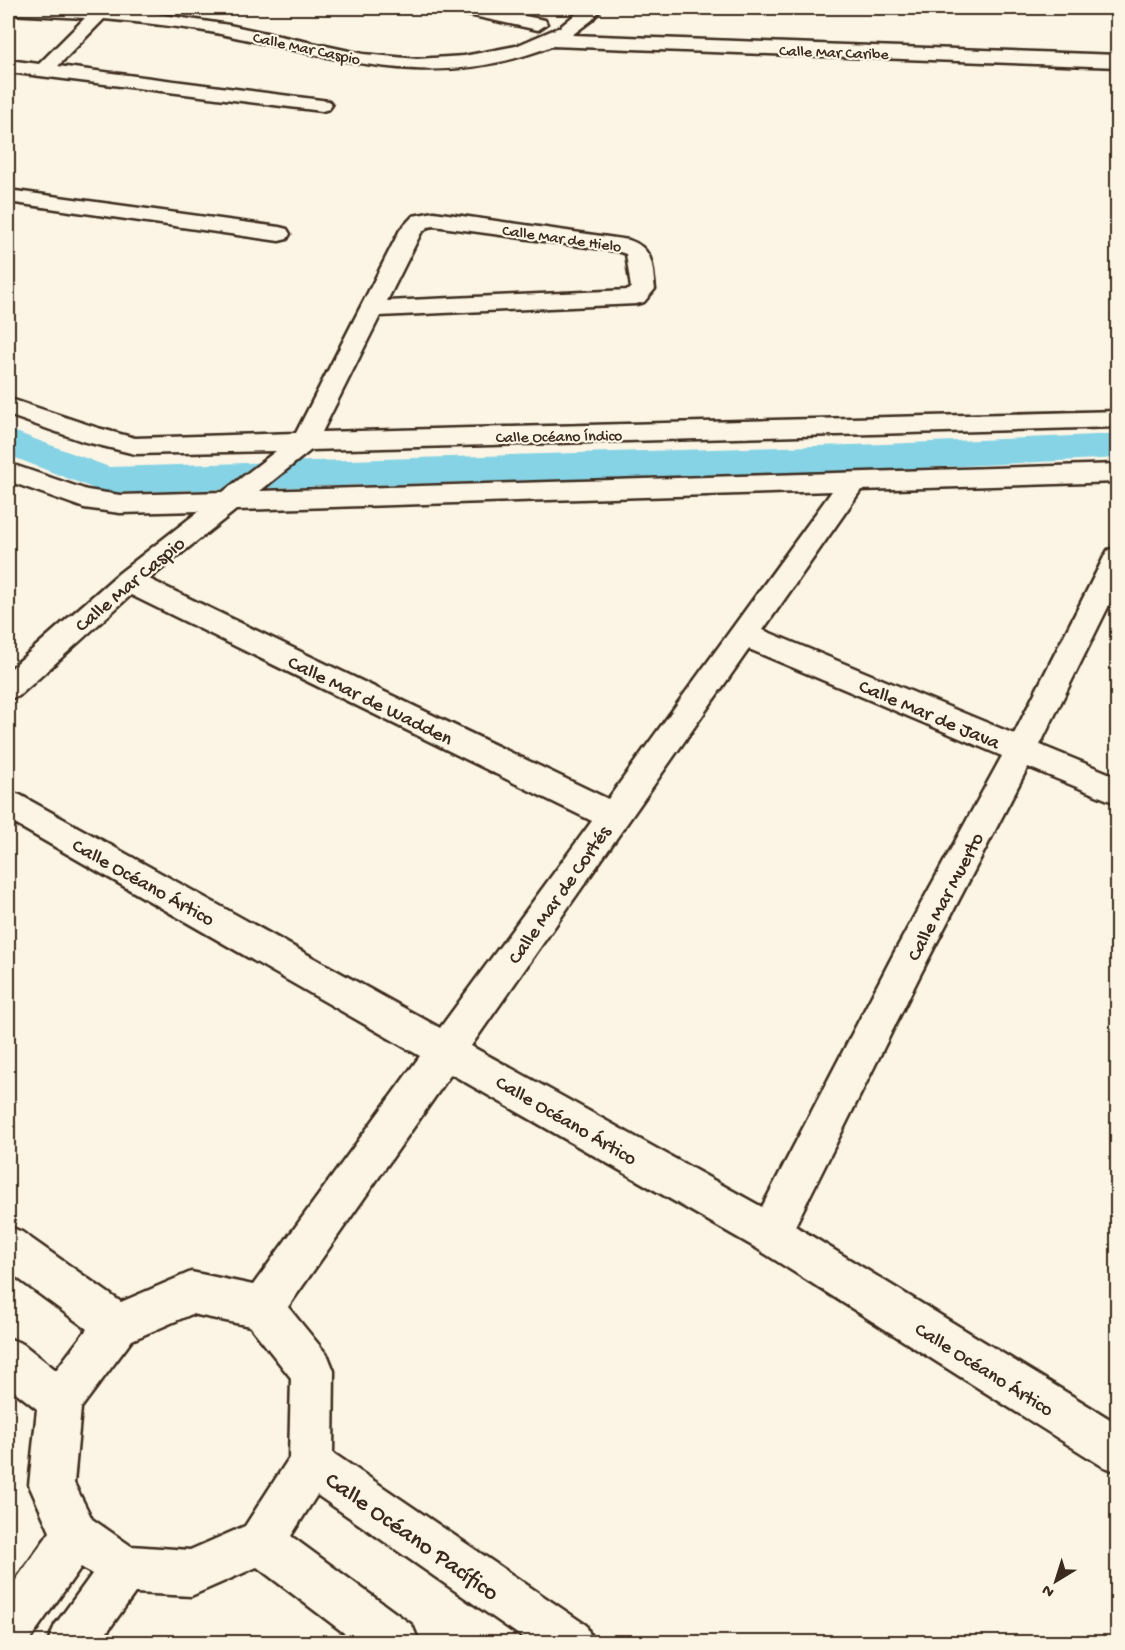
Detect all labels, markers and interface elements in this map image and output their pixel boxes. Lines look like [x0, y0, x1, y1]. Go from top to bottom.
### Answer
street label: Calle Mar Caspio [251, 30, 362, 71]
street label: Calle Mar Caribe [779, 43, 890, 66]
street label: Calle Mar de Hielo [501, 223, 622, 258]
street label: Calle Océano Índico [496, 427, 623, 449]
street label: Calle Mar Caspio [72, 533, 191, 638]
street label: Calle Mar de Wadden [283, 652, 456, 752]
street label: Calle Mar de Java [855, 676, 1003, 757]
street label: Calle Mar de Cortés [505, 822, 618, 970]
street label: Calle Mar Muerto [904, 830, 991, 966]
street label: Calle Océano Ártico [67, 834, 218, 933]
street label: Calle Océano Ártico [491, 1071, 641, 1172]
street label: Calle Océano Ártico [910, 1317, 1058, 1423]
street label: Calle Océano Pacífico [318, 1467, 504, 1609]
north arrow [1026, 1551, 1086, 1611]
text: N [1039, 1579, 1059, 1601]

